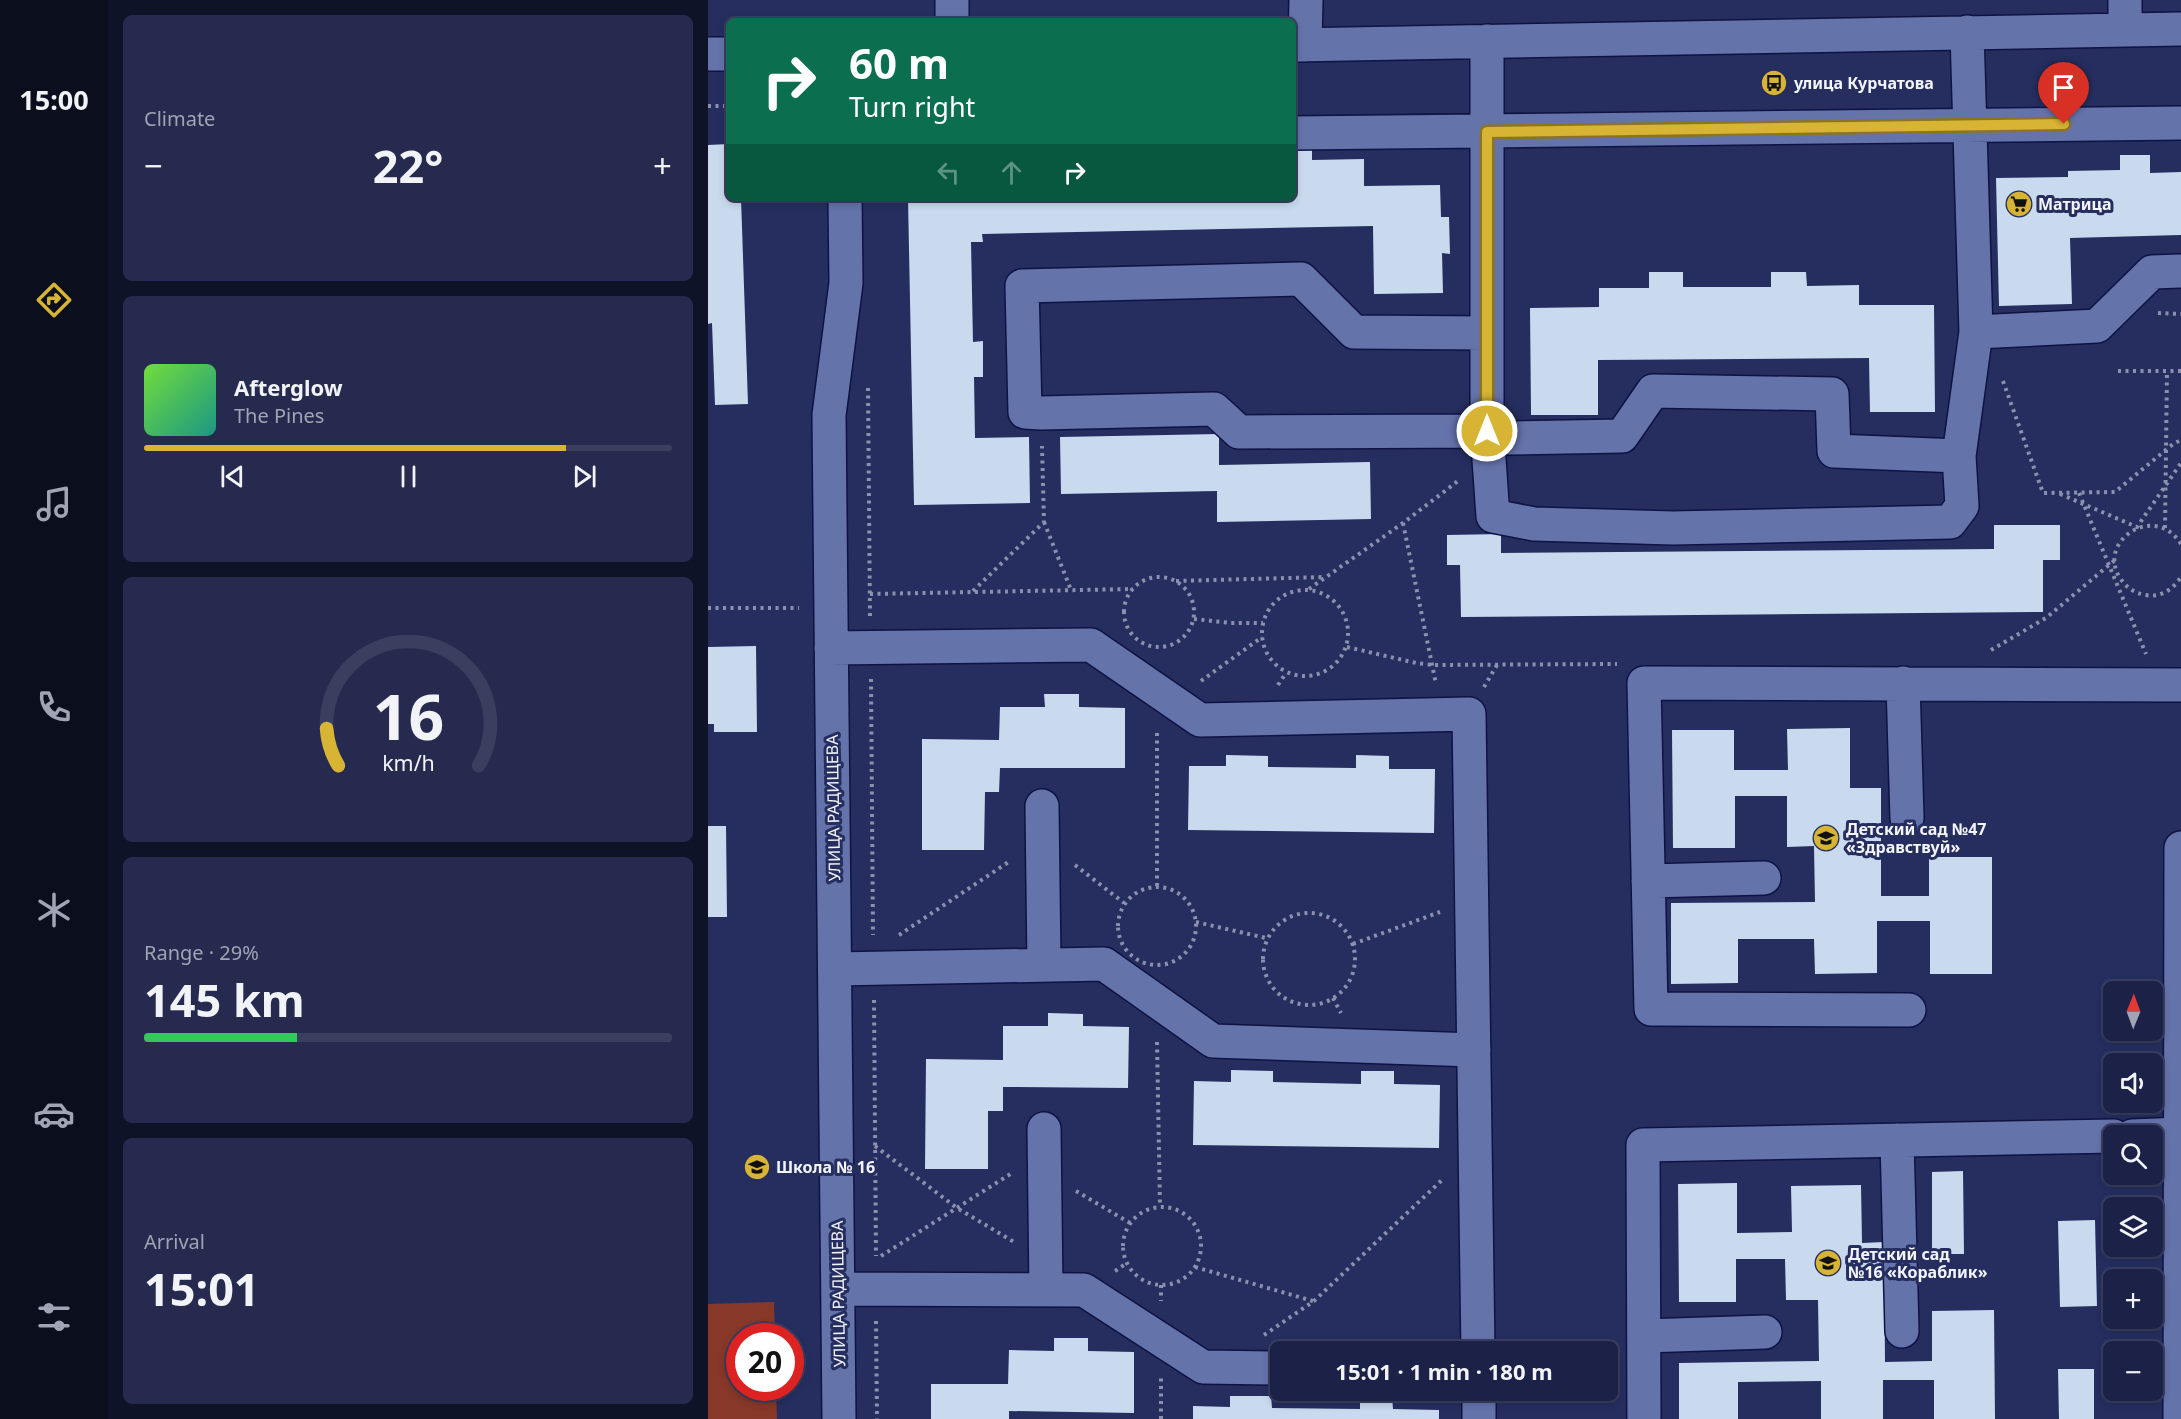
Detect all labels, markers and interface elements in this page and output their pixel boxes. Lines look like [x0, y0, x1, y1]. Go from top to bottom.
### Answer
text: 60 m [849, 34, 949, 91]
icon: right [750, 42, 828, 120]
pin [2038, 62, 2089, 124]
bus stop icon: улица Курчатова [1759, 68, 1789, 98]
icon: arrive [2047, 71, 2080, 104]
place label: улица Курчатова [1793, 72, 1934, 94]
text: 15:00 [19, 81, 89, 118]
text: Turn right [849, 88, 975, 125]
text: Climate [144, 105, 215, 132]
text: 22° [373, 135, 443, 196]
text: − [144, 143, 163, 188]
text: + [653, 143, 672, 188]
icon: left [932, 156, 965, 189]
icon: ahead [995, 156, 1028, 189]
icon: right [1058, 156, 1091, 189]
supermarket icon: Матрица [2004, 189, 2034, 219]
place label: Матрица [2038, 193, 2111, 215]
icon: directions [33, 279, 75, 321]
text: Afterglow [234, 372, 343, 402]
position arrow [1455, 399, 1519, 463]
text: The Pines [234, 402, 324, 429]
icon: previous [216, 460, 249, 493]
icon: pause [392, 460, 425, 493]
icon: next [568, 460, 601, 493]
icon: music [33, 483, 75, 525]
text: 16 [372, 674, 444, 759]
icon: phone [33, 686, 75, 728]
street label: УЛИЦА РАДИЩЕВА [821, 734, 845, 882]
text: km/h [382, 749, 434, 778]
place label: Детский сад №47 «Здравствуй» [1846, 818, 1987, 858]
school or university icon: Детский сад №47 «Здравствуй» [1811, 823, 1841, 853]
icon: climate [33, 889, 75, 931]
text: Range · 29% [144, 939, 259, 966]
text: 145 km [144, 969, 305, 1030]
north arrow [2103, 981, 2163, 1041]
map controls [2103, 981, 2163, 1401]
button: sound [2103, 1053, 2163, 1113]
icon: car [33, 1093, 75, 1135]
button: search [2103, 1125, 2163, 1185]
school or university icon: Школа № 16 [742, 1152, 772, 1182]
place label: Школа № 16 [776, 1156, 875, 1178]
button: layers [2103, 1197, 2163, 1257]
street label: УЛИЦА РАДИЩЕВА [826, 1220, 850, 1368]
text: Arrival [144, 1228, 205, 1255]
place label: Детский сад №16 «Кораблик» [1848, 1243, 1988, 1283]
school or university icon: Детский сад №16 «Кораблик» [1813, 1248, 1843, 1278]
text: 15:01 [144, 1258, 260, 1319]
button: + [2103, 1269, 2163, 1329]
icon: filters [33, 1296, 75, 1338]
speed limit sign: 20 [726, 1323, 804, 1401]
button: − [2103, 1341, 2163, 1401]
text: 15:01 · 1 min · 180 m [1335, 1356, 1553, 1386]

